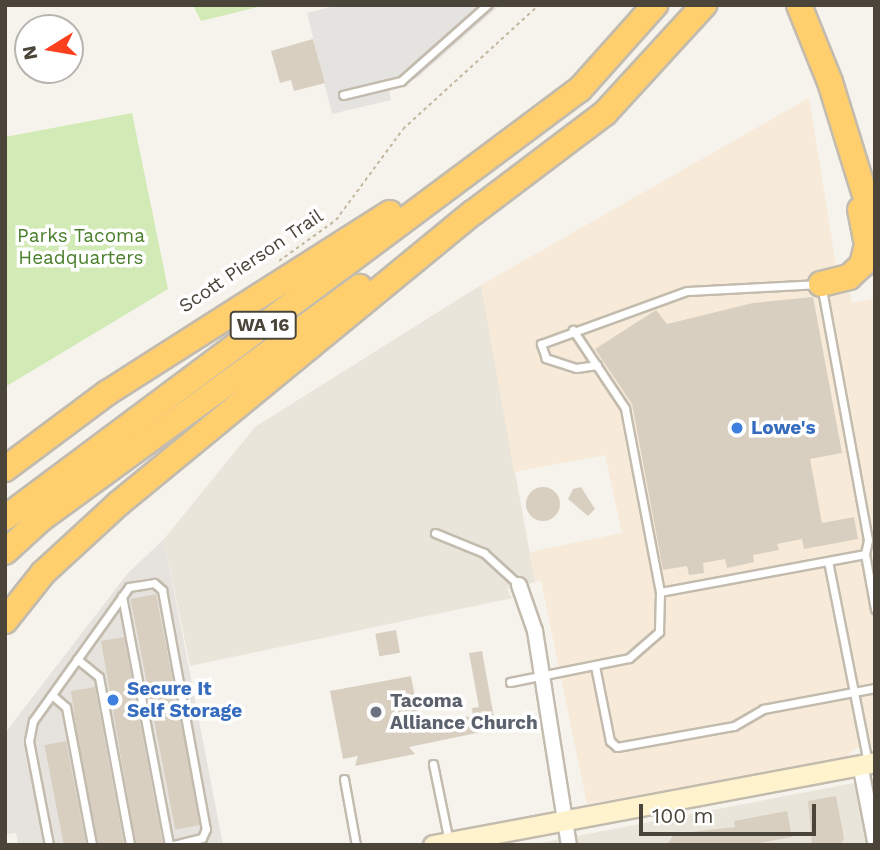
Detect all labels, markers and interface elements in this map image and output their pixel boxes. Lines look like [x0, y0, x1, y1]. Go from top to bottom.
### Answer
north arrow [14, 14, 84, 84]
text: N [17, 44, 42, 62]
street label: Scott Pierson Trail [175, 204, 327, 318]
park label: Parks Tacoma Headquarters [17, 225, 145, 269]
road number: WA 16 [228, 310, 298, 340]
place label: Lowe's [751, 417, 816, 439]
marker: Lowe's [729, 420, 745, 436]
place label: Secure It Self Storage [127, 678, 243, 722]
place label: Tacoma Alliance Church [390, 690, 538, 734]
marker: Secure It Self Storage [105, 692, 121, 708]
marker: Tacoma Alliance Church [368, 704, 384, 720]
scale bar [642, 790, 819, 834]
text: 100 m [652, 803, 714, 828]

